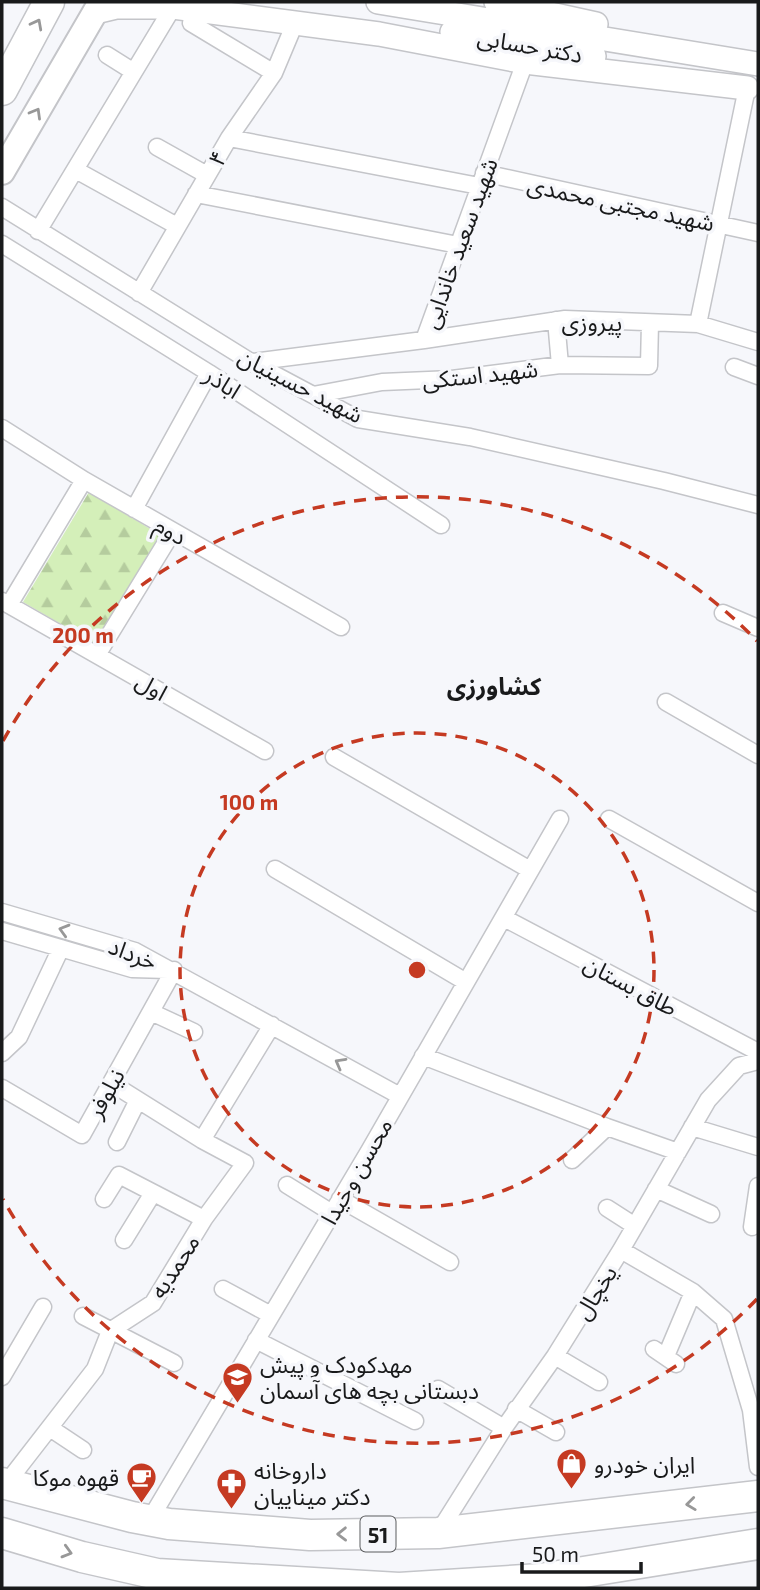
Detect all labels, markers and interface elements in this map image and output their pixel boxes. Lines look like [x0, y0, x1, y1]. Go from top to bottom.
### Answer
one-way arrow [29, 19, 42, 31]
street label: دکتر حسابی [475, 22, 585, 69]
one-way arrow [28, 108, 41, 121]
street label: ۴ [202, 145, 232, 171]
street label: شهید سعید خاندایی [415, 154, 503, 332]
street label: شهید مجتبی محمدی [525, 169, 717, 237]
street label: پیروزی [562, 308, 622, 338]
street label: شهید حسینیان [234, 342, 368, 428]
street label: شهید استکی [421, 354, 539, 394]
street label: اباذر [198, 359, 246, 405]
street label: دوم [147, 510, 192, 555]
text: 200 m [52, 622, 114, 647]
street label: اول [131, 666, 173, 707]
district label: کشاورزی [447, 671, 542, 701]
text: 100 m [220, 789, 278, 814]
one-way arrow [58, 924, 70, 938]
street label: خرداد [105, 931, 161, 976]
street label: طاق بستان [579, 949, 683, 1021]
centre of rings [405, 958, 429, 982]
one-way arrow [335, 1058, 348, 1071]
street label: نیلوفر [80, 1064, 131, 1124]
street label: محسن وحیدا [314, 1113, 399, 1230]
street label: محمدیه [143, 1229, 205, 1303]
street label: یخچال [568, 1260, 624, 1325]
place label: مهدکودک و پیش دبستانی بچه های آسمان [260, 1350, 479, 1406]
school or university icon: مهدکودک و پیش دبستانی بچه های آسمان [220, 1360, 254, 1404]
shop icon: ایران خودرو [554, 1447, 588, 1491]
place label: ایران خودرو [594, 1450, 695, 1479]
place label: داروخانه دکتر میناییان [254, 1456, 370, 1511]
cafe icon: قهوه موکا [125, 1460, 159, 1504]
place label: قهوه موکا [33, 1463, 119, 1492]
pharmacy icon: داروخانه دکتر میناییان [214, 1466, 248, 1510]
one-way arrow [685, 1497, 696, 1512]
road number: 51 [360, 1516, 396, 1552]
one-way arrow [336, 1526, 347, 1542]
scale bar [522, 1530, 641, 1574]
text: 50 m [532, 1541, 579, 1566]
one-way arrow [61, 1544, 73, 1559]

